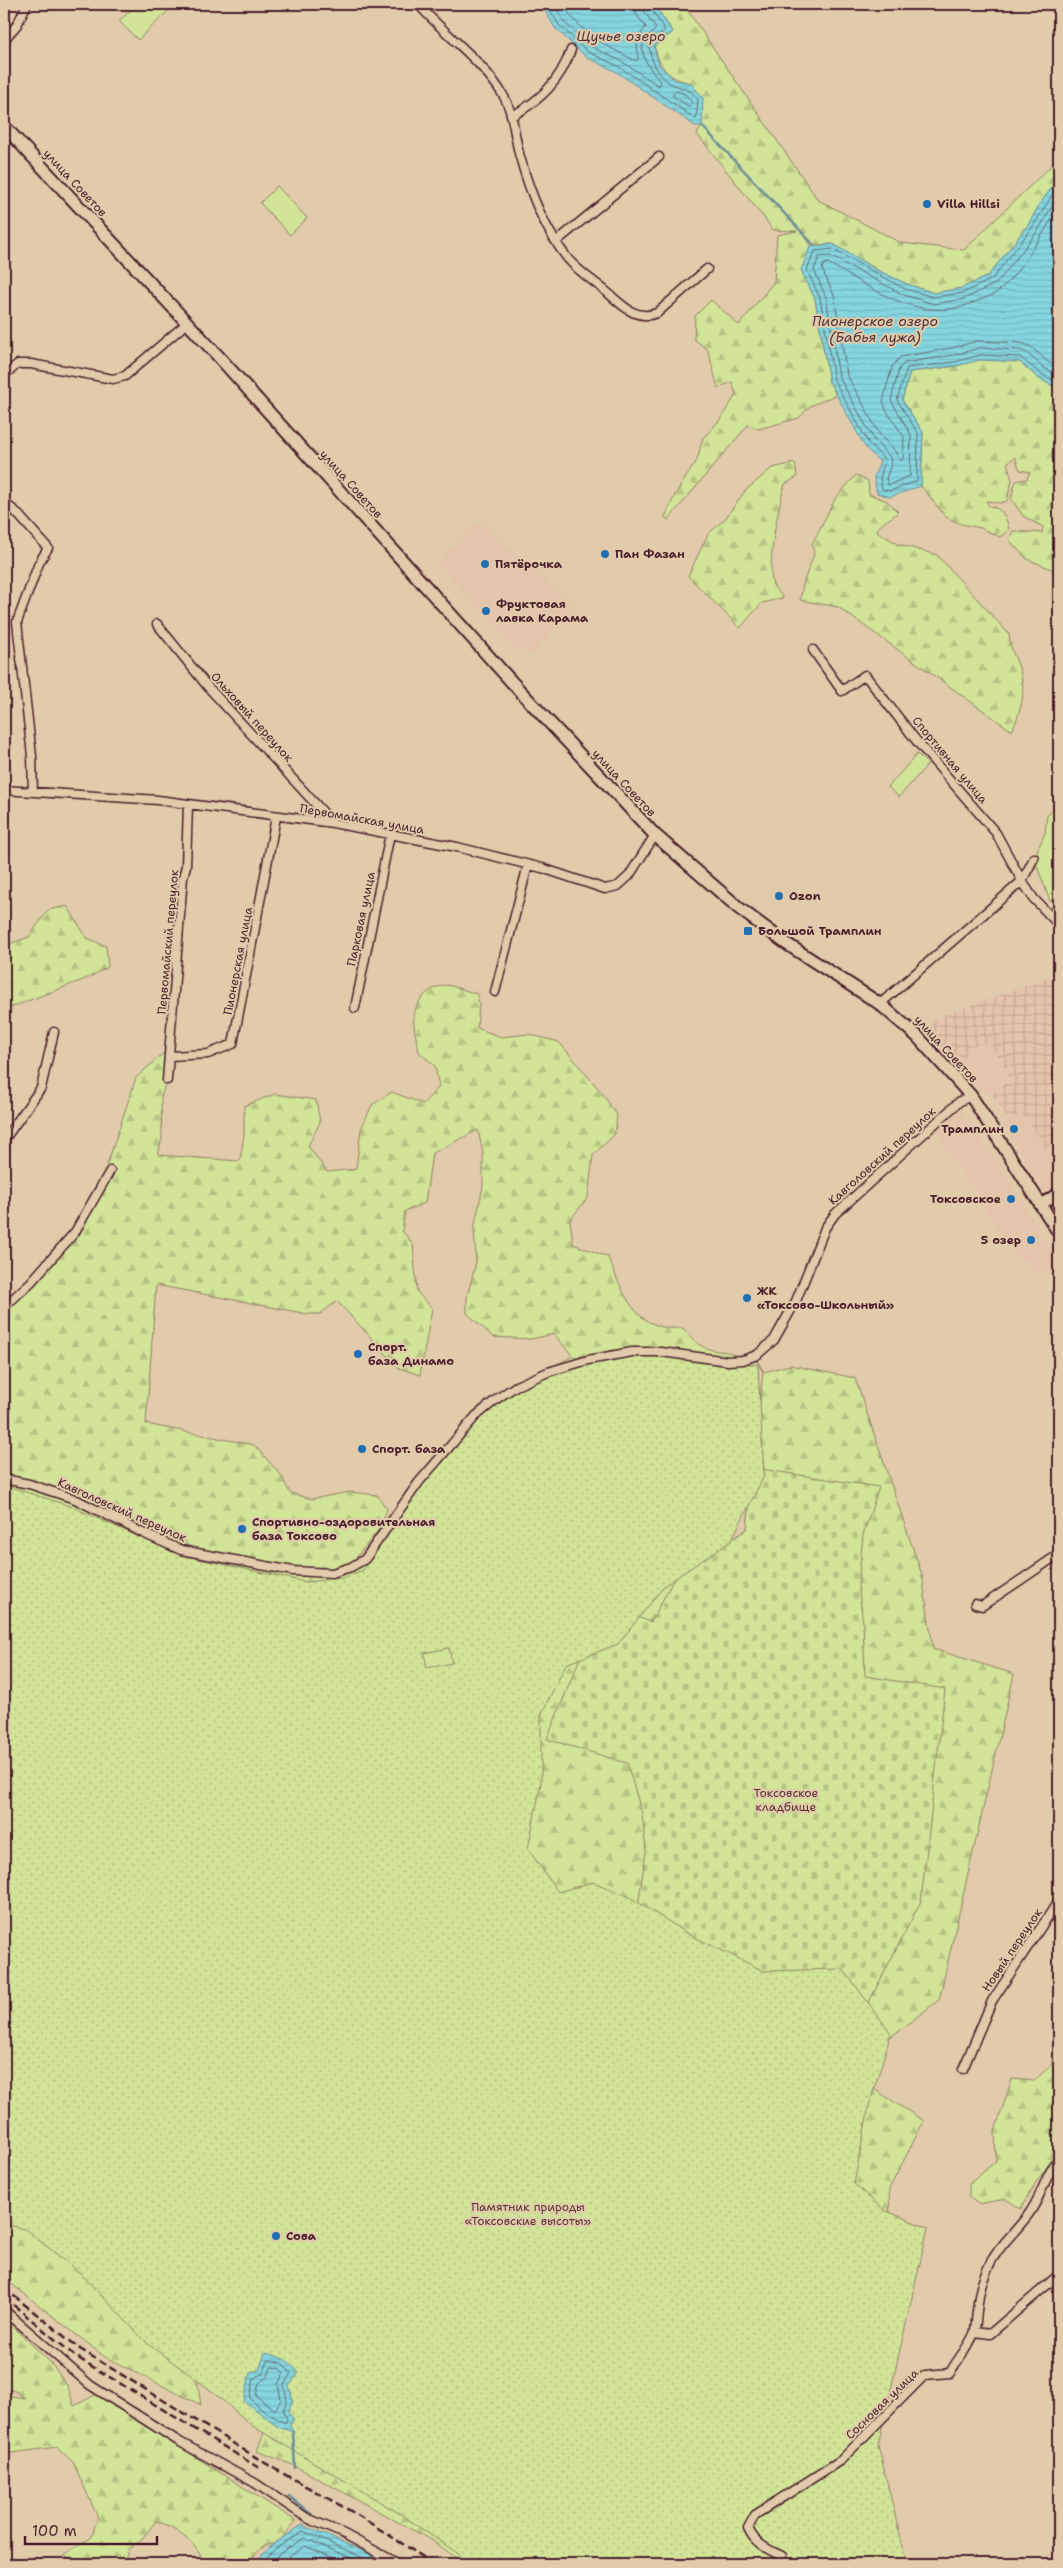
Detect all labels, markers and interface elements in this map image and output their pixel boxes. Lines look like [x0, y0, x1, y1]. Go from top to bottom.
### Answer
water label: Щучье озеро [576, 27, 666, 45]
street label: улица Советов [40, 146, 110, 220]
place label: Villa Hillsi [937, 196, 1000, 212]
marker: Villa Hillsi [921, 198, 933, 210]
water label: Пионерское озеро (Бабья лужа) [812, 312, 938, 346]
street label: улица Советов [316, 446, 386, 522]
place label: Пан Фазан [615, 546, 685, 562]
marker: Пан Фазан [599, 548, 611, 560]
place label: Пятёрочка [495, 556, 563, 572]
marker: Пятёрочка [479, 558, 491, 570]
place label: Фруктовая лавка Карама [496, 596, 589, 626]
marker: Фруктовая лавка Карама [480, 605, 492, 617]
street label: Ольховый переулок [207, 669, 297, 766]
street label: Спортивная улица [909, 713, 992, 807]
street label: улица Советов [589, 746, 659, 820]
street label: Первомайская улица [299, 800, 426, 838]
street label: Первомайский переулок [154, 868, 182, 1015]
street label: Парковая улица [343, 870, 379, 968]
place label: Ozon [789, 888, 821, 904]
marker: Ozon [773, 890, 785, 902]
street label: Пионерская улица [220, 905, 256, 1016]
place label: Большой Трамплин [758, 923, 882, 939]
marker: Большой Трамплин [742, 925, 754, 937]
street label: улица Советов [911, 1012, 981, 1086]
street label: Кавголовский переулок [825, 1103, 940, 1209]
place label: Трамплин [941, 1121, 1004, 1137]
marker: Трамплин [1008, 1123, 1020, 1135]
place label: Токсовское [930, 1191, 1001, 1207]
marker: Токсовское [1005, 1193, 1017, 1205]
place label: 5 озер [981, 1232, 1021, 1248]
marker: 5 озер [1025, 1234, 1037, 1246]
place label: ЖК «Токсово-Школьный» [757, 1283, 894, 1313]
marker: ЖК «Токсово-Школьный» [741, 1292, 753, 1304]
place label: Спорт. база Динамо [368, 1339, 454, 1369]
marker: Спорт. база Динамо [352, 1348, 364, 1360]
place label: Спорт. база [372, 1441, 446, 1457]
marker: Спорт. база [356, 1443, 368, 1455]
street label: Кавголовский переулок [55, 1474, 189, 1546]
place label: Спортивно-оздоровительная база Токсово [252, 1514, 435, 1544]
marker: Спортивно-оздоровительная база Токсово [236, 1523, 248, 1535]
park label: Токсовское кладбище [754, 1785, 819, 1815]
street label: Новый переулок [978, 1905, 1046, 1995]
park label: Памятник природы «Токсовские высоты» [465, 2199, 592, 2229]
place label: Сова [286, 2228, 317, 2244]
marker: Сова [270, 2230, 282, 2242]
street label: Сосновая улица [842, 2365, 922, 2443]
scale bar [25, 2513, 158, 2545]
text: 100 m [32, 2521, 77, 2541]

